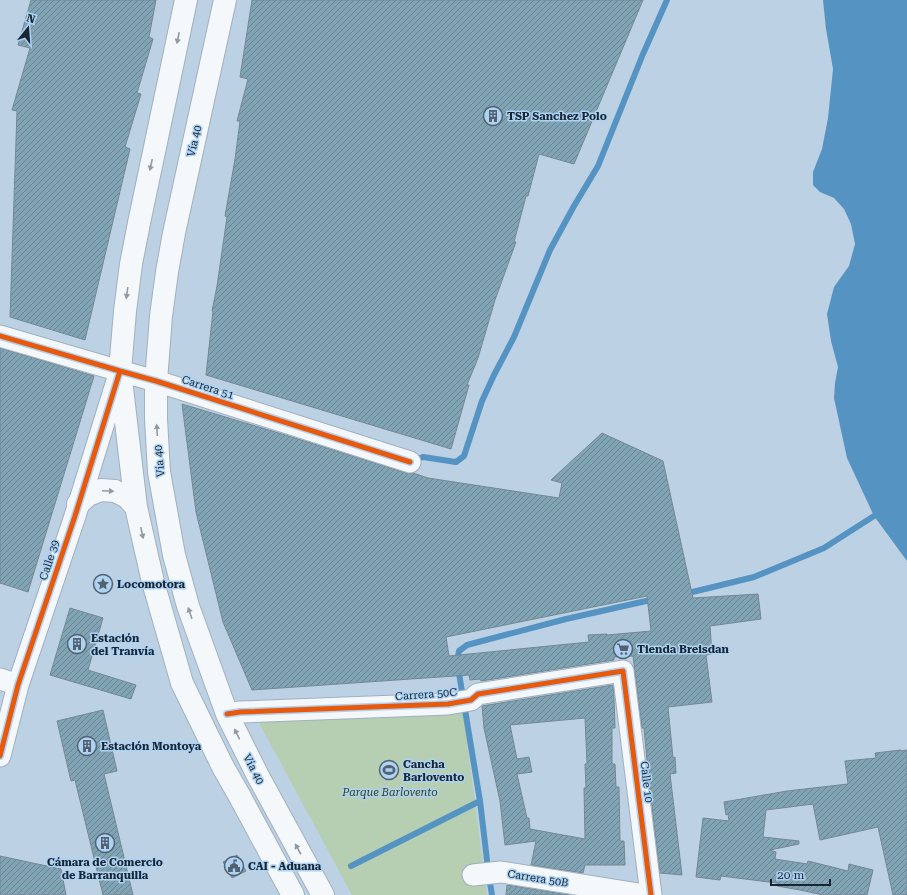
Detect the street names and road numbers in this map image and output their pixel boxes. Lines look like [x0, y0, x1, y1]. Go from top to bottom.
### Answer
street label: Vía 40 [185, 124, 204, 158]
street label: Carrera 51 [180, 373, 236, 402]
street label: Vía 40 [152, 444, 167, 478]
street label: Calle 39 [37, 538, 62, 582]
street label: Carrera 50C [395, 686, 458, 703]
street label: Vía 40 [240, 752, 267, 787]
street label: Calle 10 [638, 761, 656, 804]
street label: Carrera 50B [506, 867, 569, 890]

